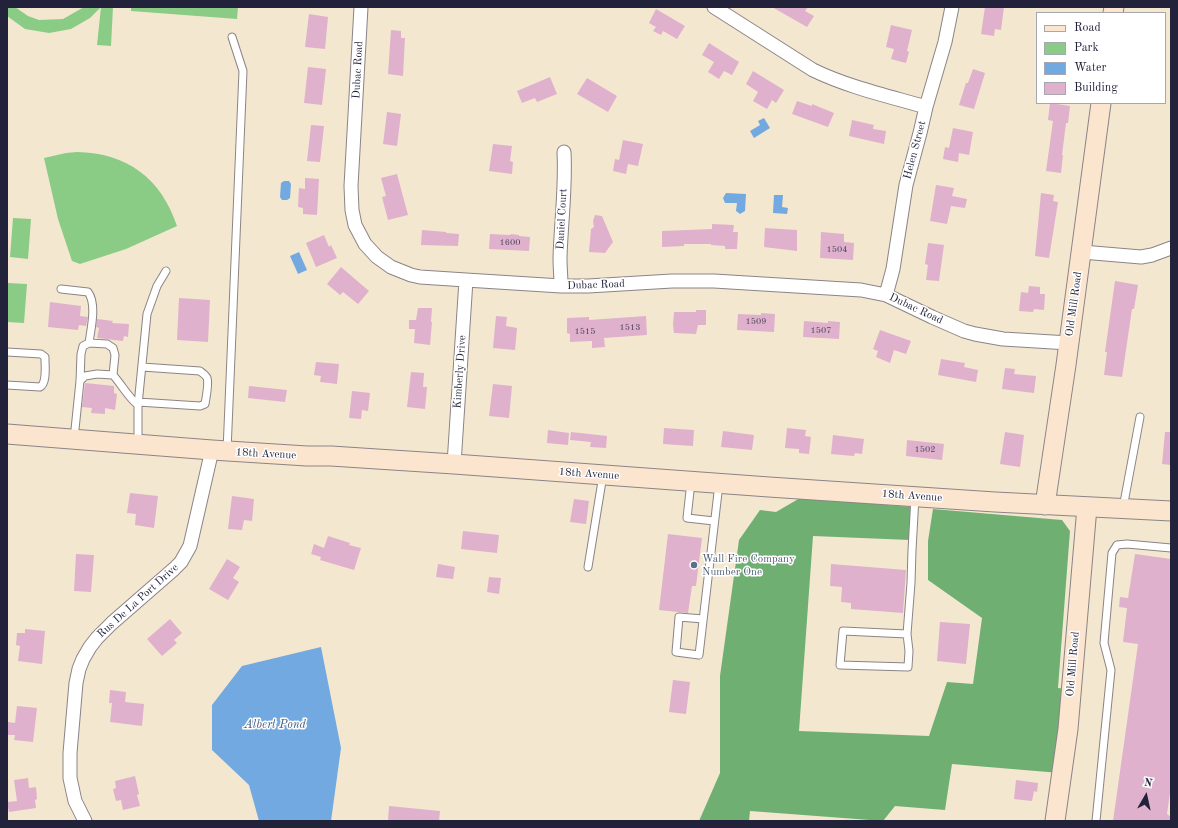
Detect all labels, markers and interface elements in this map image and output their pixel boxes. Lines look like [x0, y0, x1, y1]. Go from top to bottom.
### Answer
legend [1036, 12, 1166, 104]
text: Road [1074, 22, 1101, 34]
street label: Dubac Road [350, 41, 366, 99]
text: Park [1074, 42, 1099, 54]
text: Water [1074, 62, 1106, 74]
text: Building [1074, 82, 1118, 94]
street label: Helen Street [901, 119, 929, 181]
street label: Daniel Court [554, 188, 570, 250]
house number: 1600 [500, 238, 520, 248]
house number: 1504 [827, 245, 847, 255]
street label: Old Mill Road [1063, 271, 1085, 337]
street label: Dubac Road [567, 277, 625, 293]
street label: Dubac Road [887, 291, 945, 327]
house number: 1509 [746, 317, 766, 327]
house number: 1513 [620, 323, 640, 333]
house number: 1507 [811, 326, 831, 336]
house number: 1515 [575, 327, 595, 337]
street label: Kimberly Drive [451, 335, 469, 409]
house number: 1502 [915, 445, 935, 455]
street label: 18th Avenue [235, 446, 297, 462]
street label: 18th Avenue [558, 465, 620, 483]
street label: 18th Avenue [881, 487, 943, 505]
place label: Wall Fire Company Number One [702, 552, 795, 578]
marker: Wall Fire Company Number One [689, 560, 699, 570]
street label: Rus De La Port Drive [95, 561, 181, 641]
street label: Old Mill Road [1064, 631, 1082, 697]
water label: Albert Pond [244, 718, 306, 732]
north arrow [1126, 776, 1166, 816]
text: N [1143, 778, 1153, 790]

